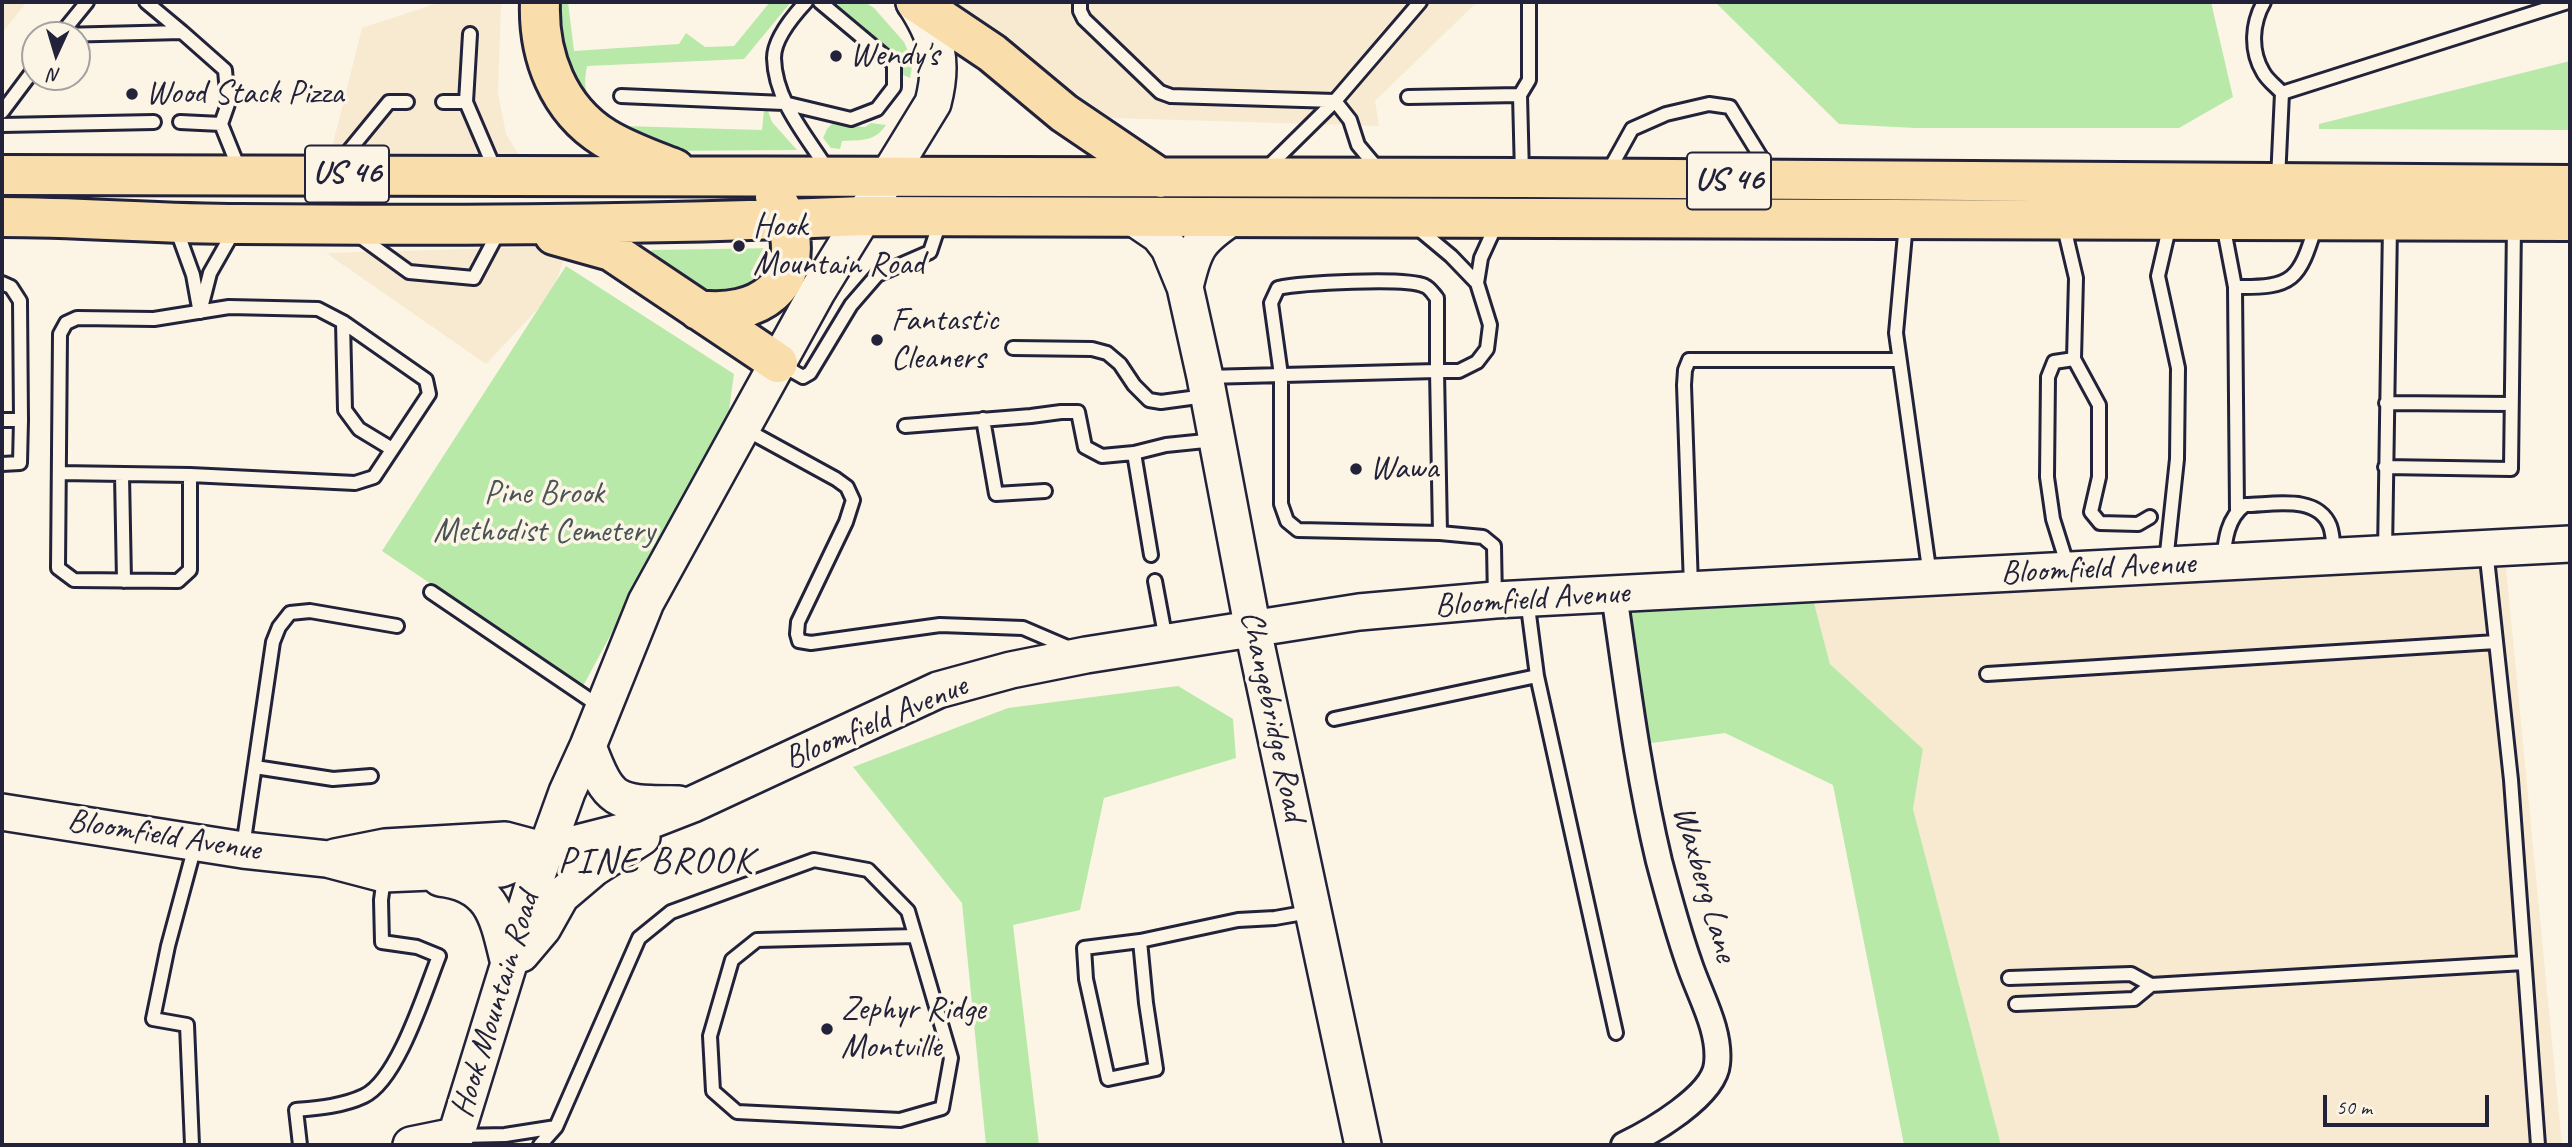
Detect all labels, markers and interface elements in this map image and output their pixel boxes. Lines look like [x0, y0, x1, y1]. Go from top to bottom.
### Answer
north arrow [21, 21, 91, 91]
place label: Wendy's [850, 36, 939, 76]
marker: Wendy's [828, 48, 844, 64]
text: N [48, 63, 61, 87]
place label: Wood Stack Pizza [146, 74, 344, 114]
marker: Wood Stack Pizza [124, 86, 140, 102]
road number: US 46 [305, 146, 389, 202]
road number: US 46 [1687, 152, 1771, 210]
place label: Hook Mountain Road [753, 207, 924, 285]
marker: Hook Mountain Road [731, 238, 747, 254]
place label: Fantastic Cleaners [891, 301, 998, 379]
marker: Fantastic Cleaners [869, 332, 885, 348]
place label: Wawa [1370, 449, 1438, 489]
marker: Wawa [1348, 461, 1364, 477]
park label: Pine Brook Methodist Cemetery [433, 474, 655, 552]
street label: Bloomfield Avenue [2000, 544, 2196, 594]
street label: Bloomfield Avenue [1433, 573, 1631, 627]
street label: Changebridge Road [1230, 607, 1314, 825]
street label: Bloomfield Avenue [779, 667, 973, 779]
street label: Bloomfield Avenue [65, 801, 263, 871]
street label: Waxberg Lane [1663, 802, 1745, 966]
district label: PINE BROOK [560, 840, 752, 884]
street label: Hook Mountain Road [443, 888, 549, 1122]
place label: Zephyr Ridge Montville [841, 990, 986, 1068]
marker: Zephyr Ridge Montville [819, 1021, 835, 1037]
scale bar [2327, 1080, 2493, 1124]
text: 50 m [2336, 1094, 2372, 1120]

